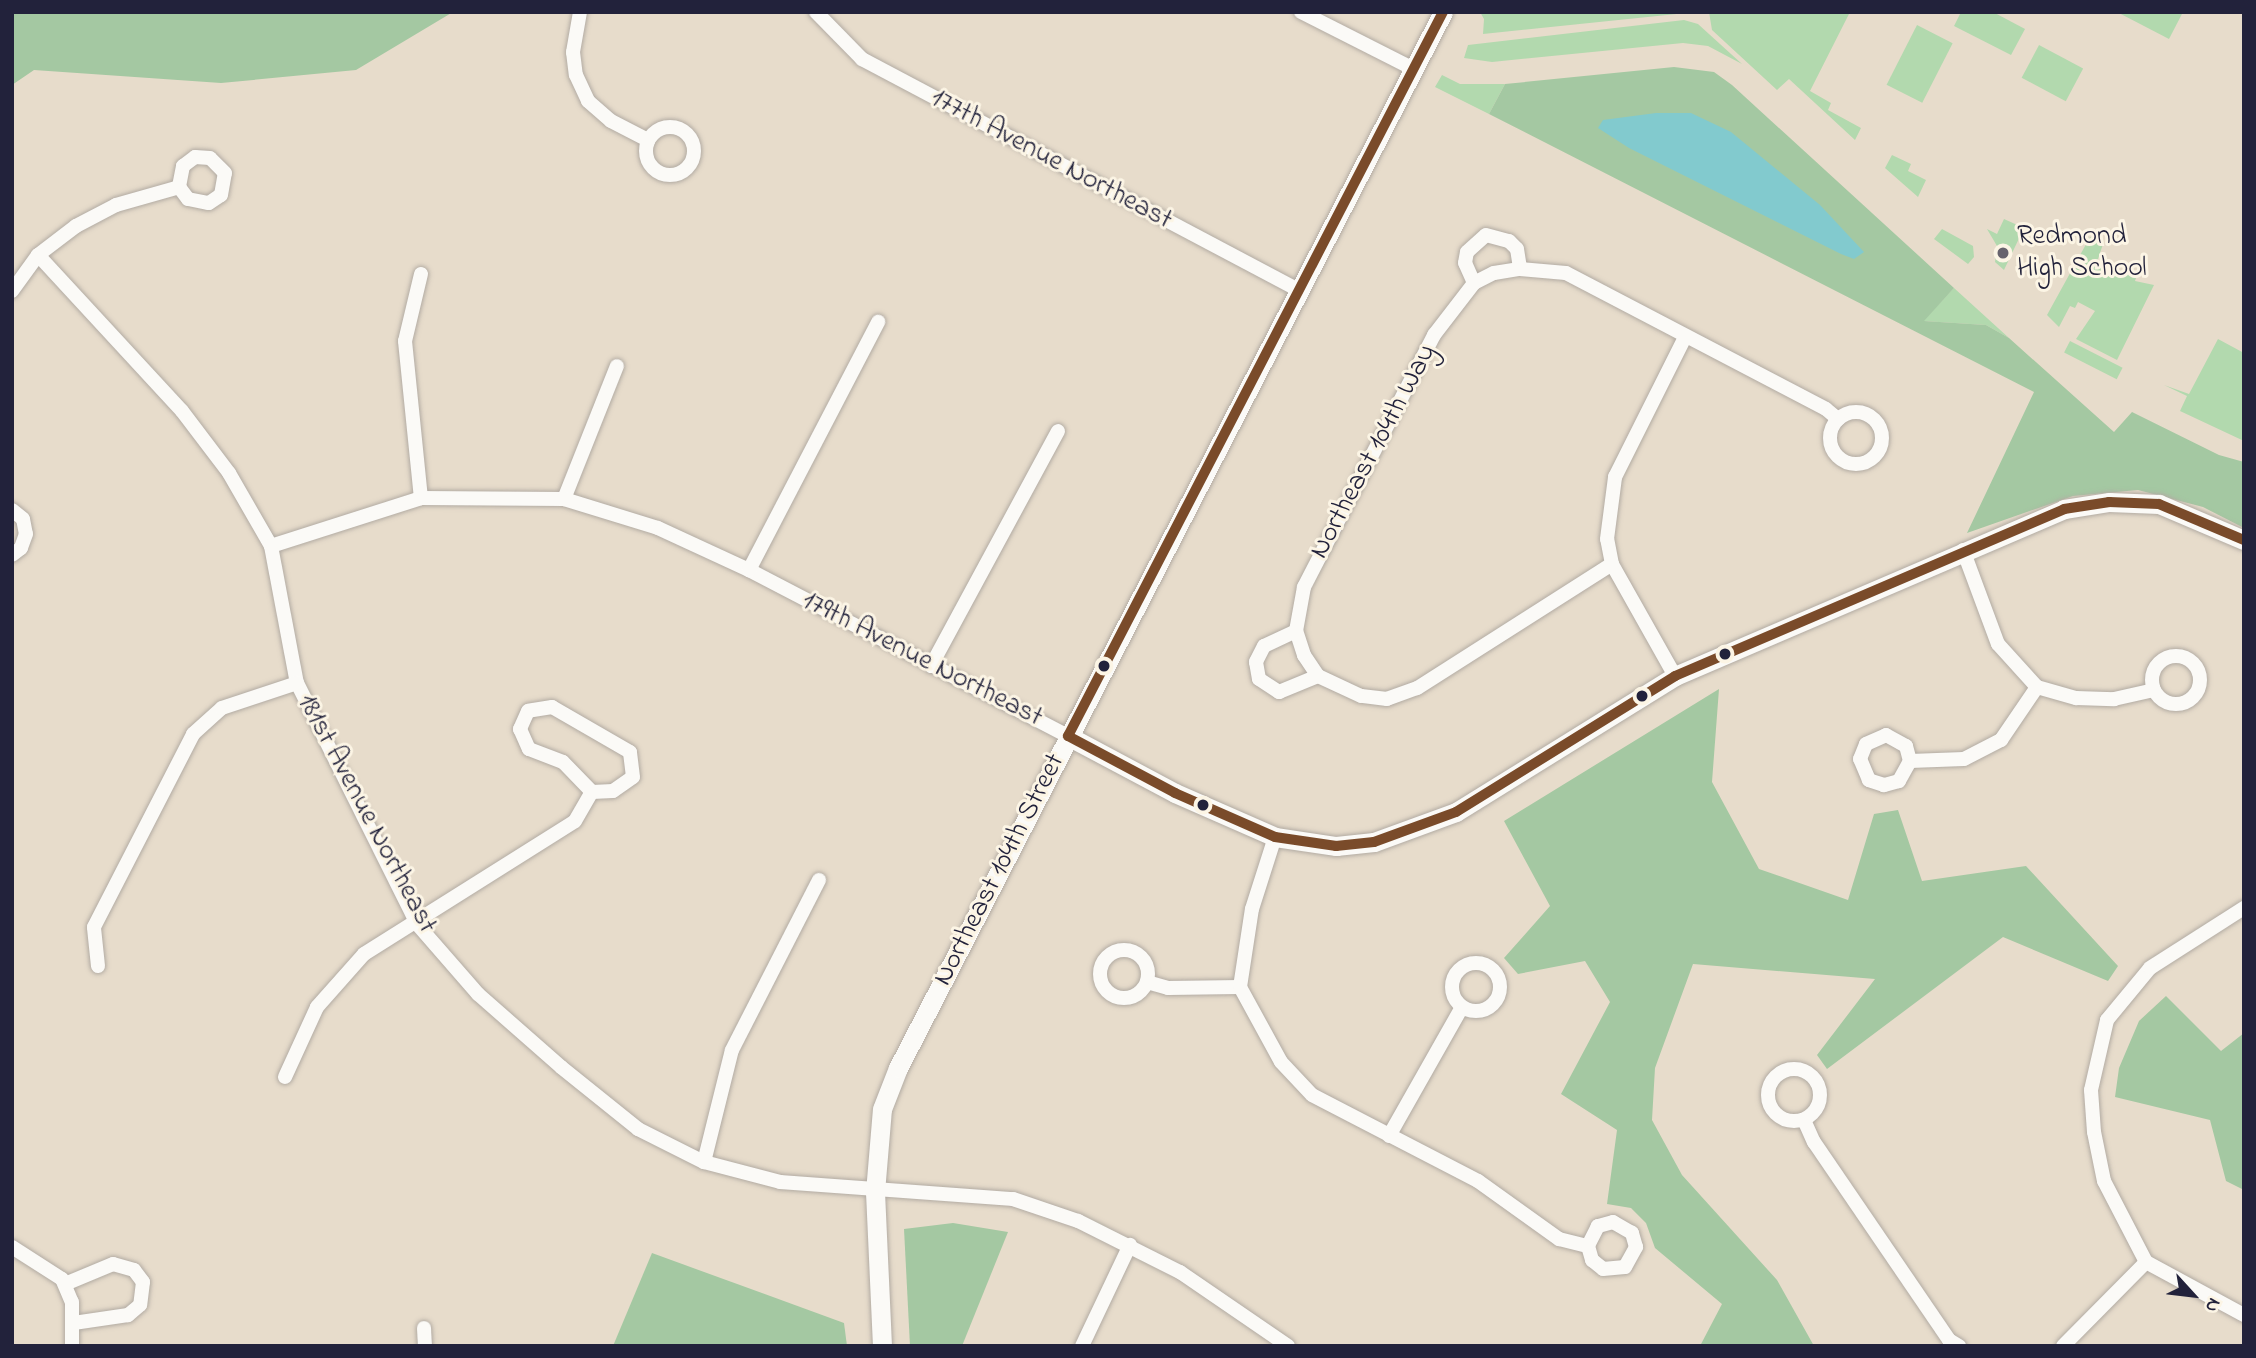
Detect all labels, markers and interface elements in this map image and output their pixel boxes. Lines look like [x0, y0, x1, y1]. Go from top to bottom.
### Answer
street label: 177th Avenue Northeast [925, 82, 1177, 238]
place label: Redmond High School [2017, 220, 2147, 286]
marker: Redmond High School [1995, 245, 2011, 261]
street label: Northeast 104th Way [1303, 339, 1445, 565]
street label: 179th Avenue Northeast [796, 585, 1048, 735]
unlabelled marker [1718, 647, 1732, 661]
unlabelled marker [1097, 659, 1111, 673]
street label: 181st Avenue Northeast [289, 689, 443, 939]
unlabelled marker [1635, 689, 1649, 703]
street label: Northeast 104th Street [927, 748, 1073, 992]
unlabelled marker [1196, 798, 1210, 812]
north arrow [2158, 1260, 2228, 1330]
text: N [2197, 1293, 2227, 1317]

